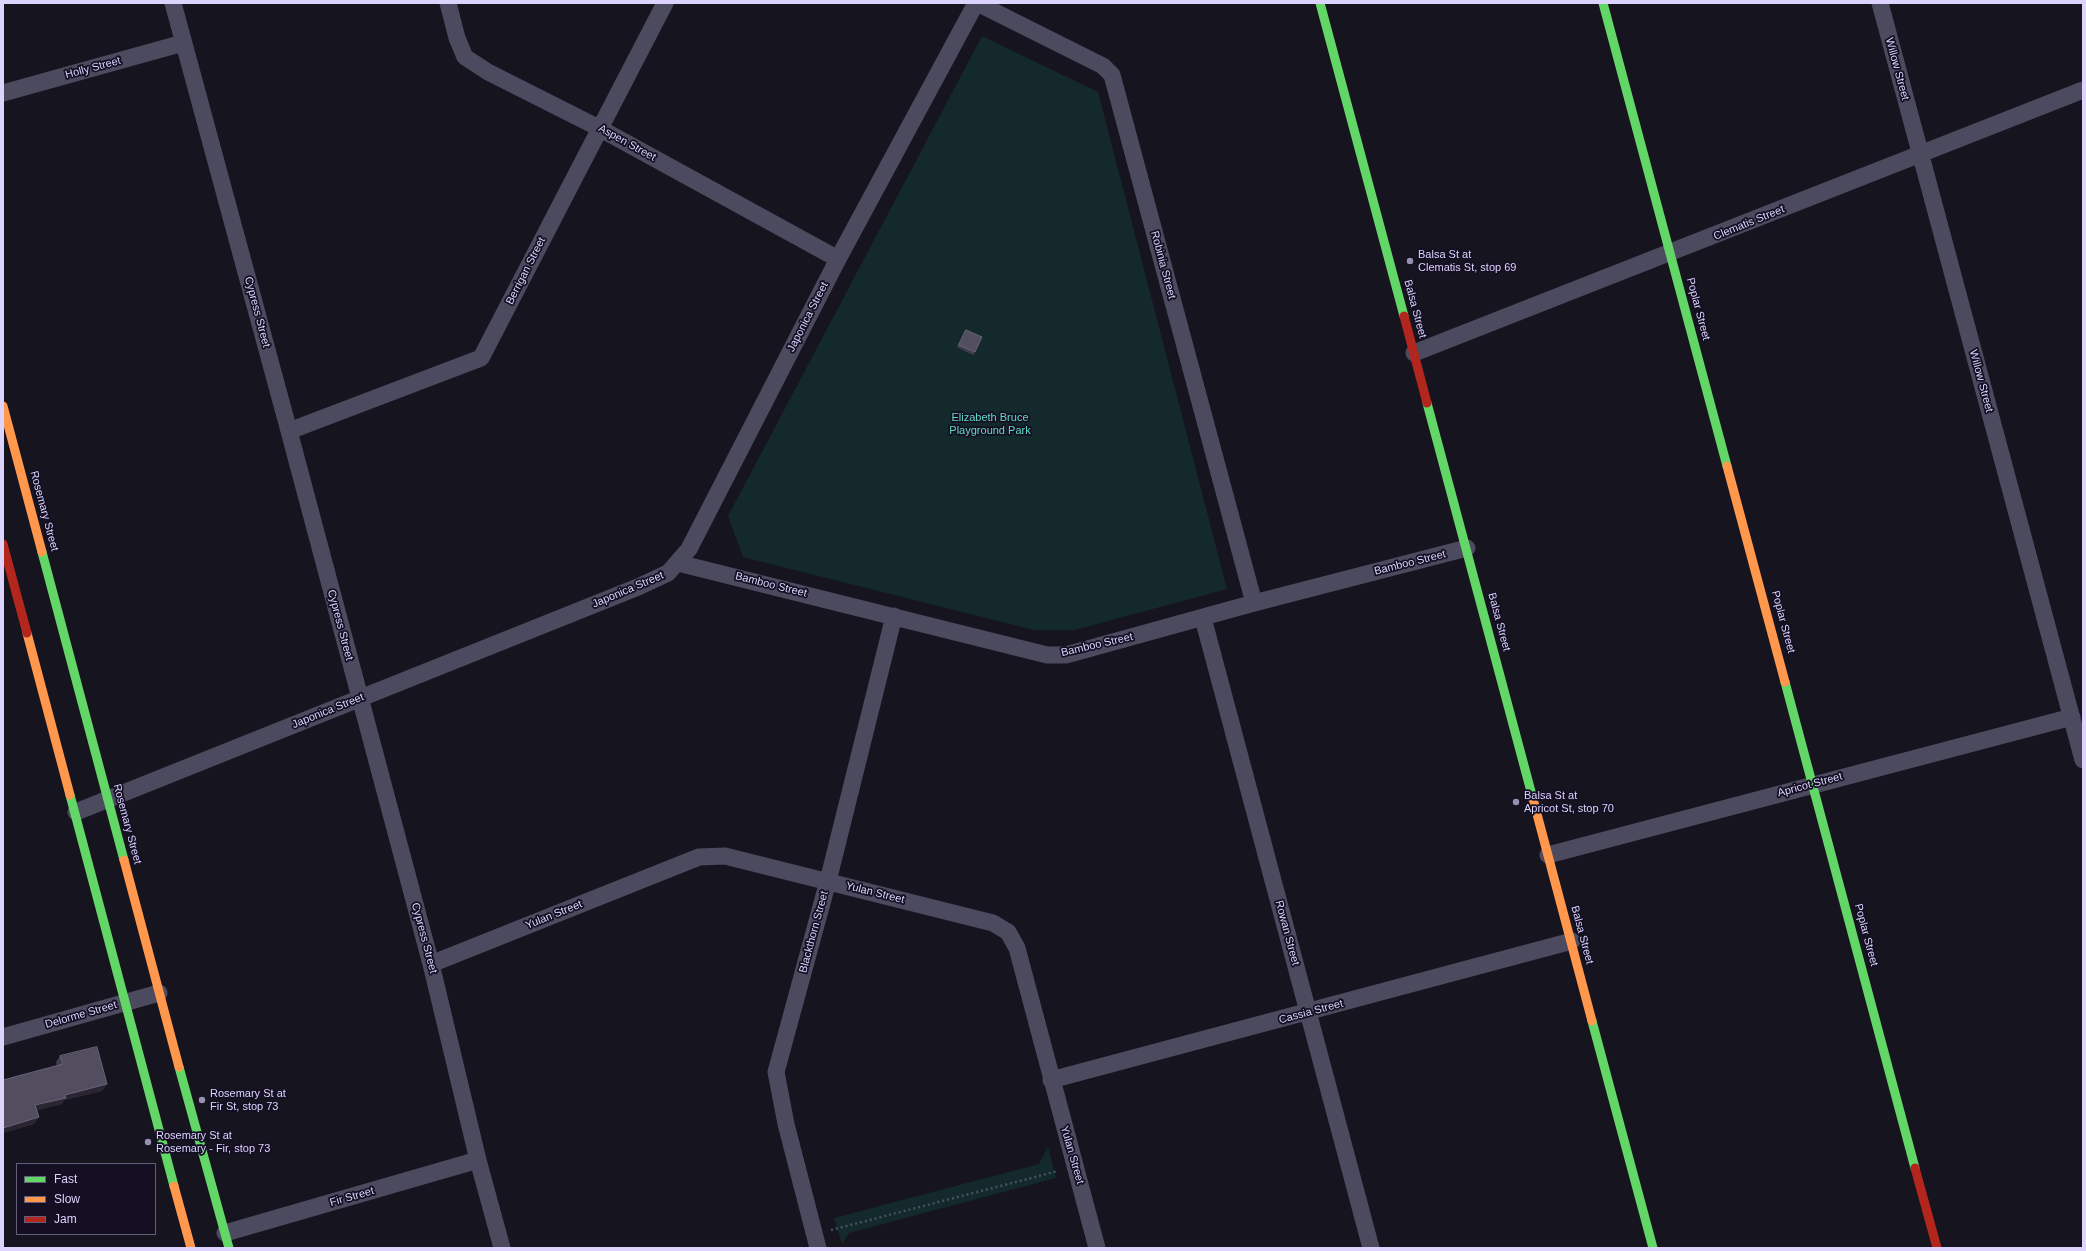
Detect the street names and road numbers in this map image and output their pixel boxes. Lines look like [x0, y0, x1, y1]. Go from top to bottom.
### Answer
street label: Willow Street [1882, 36, 1912, 102]
street label: Holly Street [64, 54, 122, 82]
street label: Aspen Street [596, 122, 658, 164]
street label: Clematis Street [1712, 203, 1786, 243]
street label: Robinia Street [1148, 230, 1178, 300]
street label: Berrigan Street [503, 235, 549, 307]
street label: Cypress Street [241, 275, 273, 349]
street label: Poplar Street [1683, 276, 1713, 342]
street label: Balsa Street [1401, 278, 1429, 340]
street label: Japonica Street [785, 280, 831, 354]
street label: Willow Street [1966, 348, 1996, 414]
street label: Rosemary Street [27, 469, 61, 553]
street label: Bamboo Street [1373, 548, 1447, 578]
street label: Japonica Street [590, 569, 666, 611]
street label: Bamboo Street [734, 570, 808, 600]
street label: Cypress Street [324, 588, 356, 662]
street label: Poplar Street [1768, 589, 1798, 655]
street label: Balsa Street [1485, 591, 1513, 653]
street label: Bamboo Street [1060, 630, 1134, 660]
street label: Japonica Street [290, 691, 366, 731]
street label: Apricot Street [1776, 770, 1844, 800]
street label: Rosemary Street [110, 782, 144, 866]
street label: Yulan Street [844, 879, 906, 907]
street label: Blackthorn Street [797, 890, 831, 974]
street label: Yulan Street [524, 898, 584, 932]
street label: Rowan Street [1272, 899, 1302, 967]
street label: Cypress Street [408, 901, 440, 975]
street label: Poplar Street [1851, 902, 1881, 968]
street label: Balsa Street [1568, 904, 1596, 966]
street label: Cassia Street [1277, 997, 1345, 1027]
street label: Delorme Street [44, 998, 118, 1032]
street label: Yulan Street [1057, 1124, 1087, 1186]
street label: Fir Street [328, 1184, 376, 1210]

